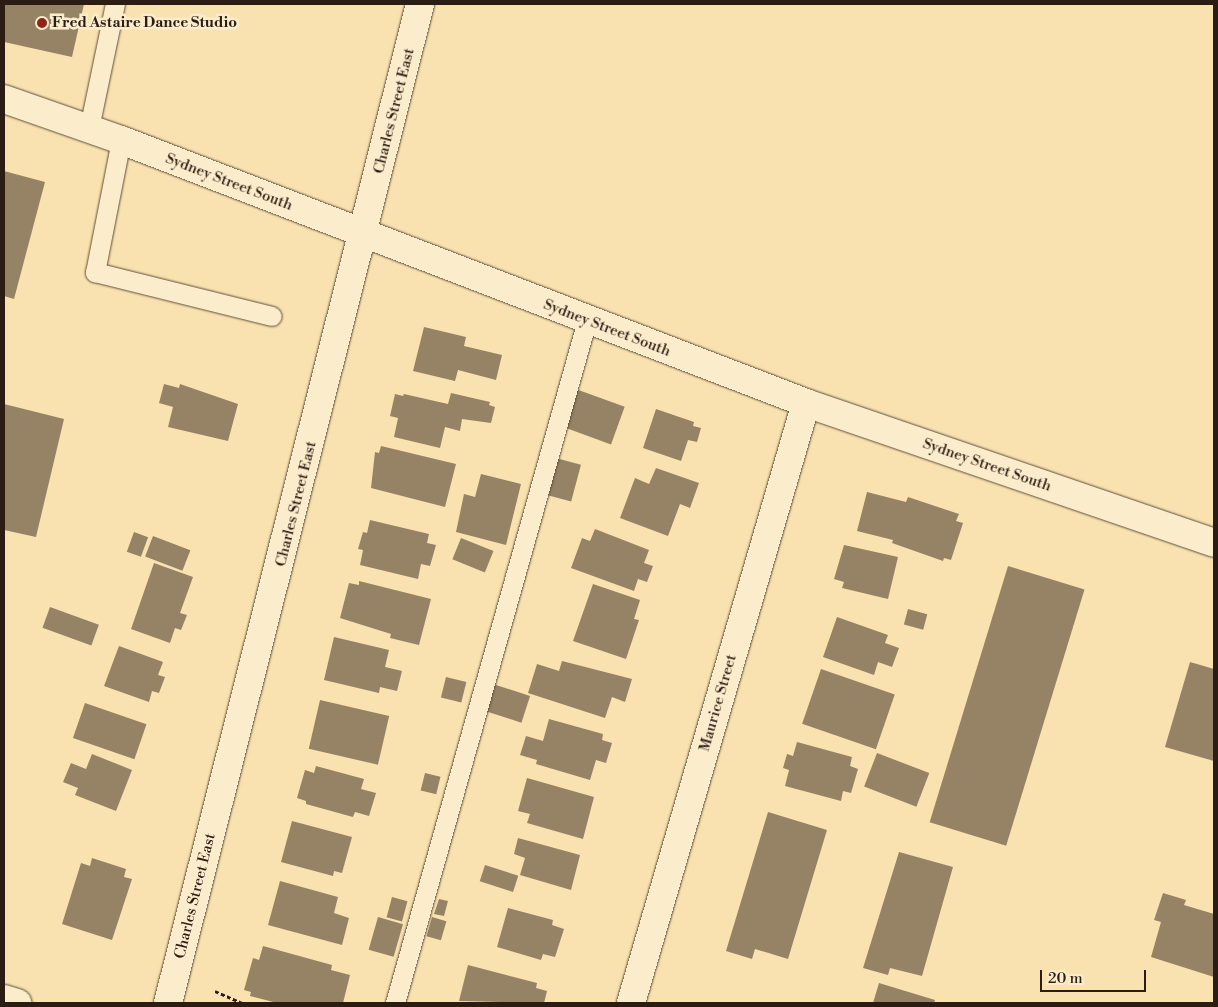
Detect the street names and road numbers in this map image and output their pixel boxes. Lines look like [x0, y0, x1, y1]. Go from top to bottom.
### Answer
street label: Charles Street East [370, 46, 418, 176]
street label: Sydney Street South [163, 149, 295, 215]
street label: Sydney Street South [541, 295, 673, 361]
street label: Sydney Street South [920, 435, 1054, 495]
street label: Charles Street East [272, 439, 320, 569]
street label: Maurice Street [696, 652, 740, 754]
street label: Charles Street East [171, 831, 219, 961]

